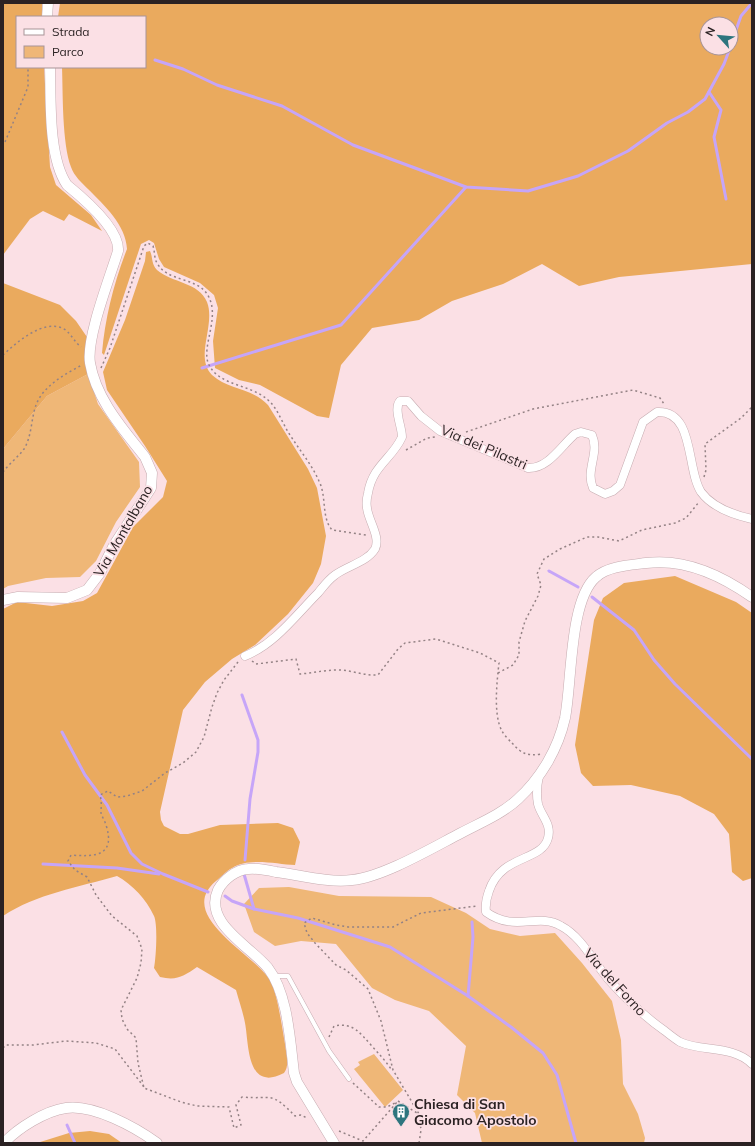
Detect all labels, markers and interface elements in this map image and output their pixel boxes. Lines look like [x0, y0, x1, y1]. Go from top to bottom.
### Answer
legend [16, 16, 146, 68]
north arrow [699, 16, 739, 56]
text: Strada [52, 24, 90, 39]
text: N [702, 25, 718, 38]
text: Parco [52, 44, 84, 59]
street label: Via dei Pilastri [438, 421, 530, 473]
street label: Via Montalbano [89, 482, 157, 580]
street label: Via del Forno [580, 944, 650, 1020]
place label: Chiesa di San Giacomo Apostolo [414, 1095, 537, 1129]
building icon: Chiesa di San Giacomo Apostolo [391, 1102, 411, 1127]

